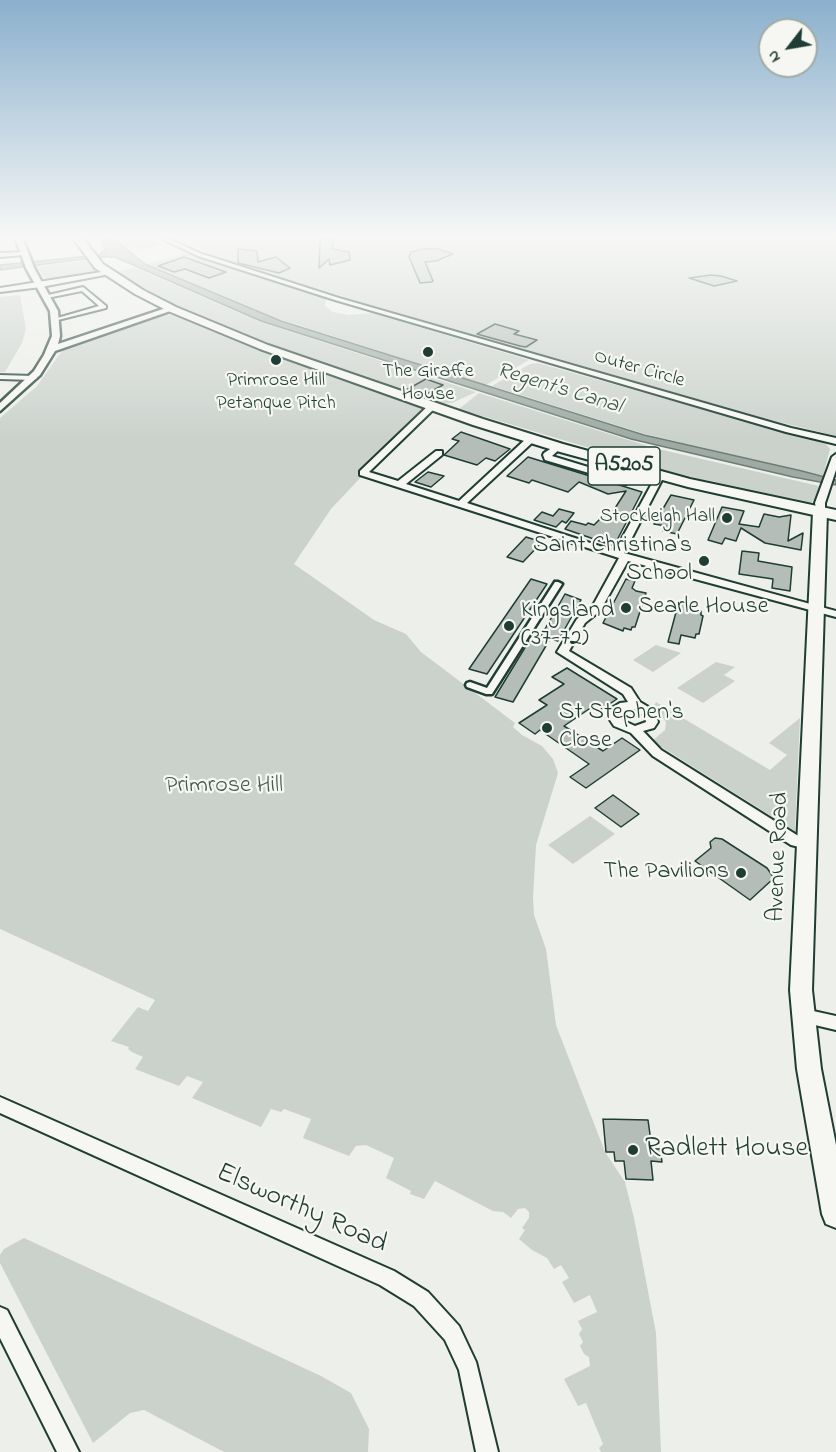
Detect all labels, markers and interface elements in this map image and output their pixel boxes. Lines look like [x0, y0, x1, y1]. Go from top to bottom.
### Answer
north arrow [758, 18, 818, 78]
text: N [761, 45, 787, 67]
marker: The Giraffe House [421, 345, 435, 359]
street label: Outer Circle [591, 346, 687, 394]
marker: Primrose Hill Petanque Pitch [269, 353, 283, 367]
water label: Regent's Canal [493, 358, 625, 422]
place label: The Giraffe House [382, 361, 474, 408]
place label: Primrose Hill Petanque Pitch [216, 370, 336, 417]
road number: A5205 [588, 447, 660, 485]
place label: Stockleigh Hall [600, 506, 715, 530]
marker: Stockleigh Hall [720, 511, 734, 525]
place label: Saint Christina's School [533, 533, 692, 589]
marker: Saint Christina's School [697, 554, 711, 568]
place label: Searle House [638, 594, 768, 622]
place label: Kingsland (37-72) [521, 598, 614, 654]
marker: Searle House [619, 601, 633, 615]
marker: Kingsland (37-72) [502, 619, 516, 633]
place label: St Stephen's Close [559, 700, 684, 756]
marker: St Stephen's Close [540, 721, 554, 735]
park label: Primrose Hill [165, 773, 283, 801]
street label: Avenue Road [763, 792, 797, 922]
place label: The Pavilions [603, 859, 729, 887]
marker: The Pavilions [734, 866, 748, 880]
place label: Radlett House [645, 1133, 808, 1167]
marker: Radlett House [626, 1143, 640, 1157]
street label: Elsworthy Road [210, 1157, 392, 1263]

